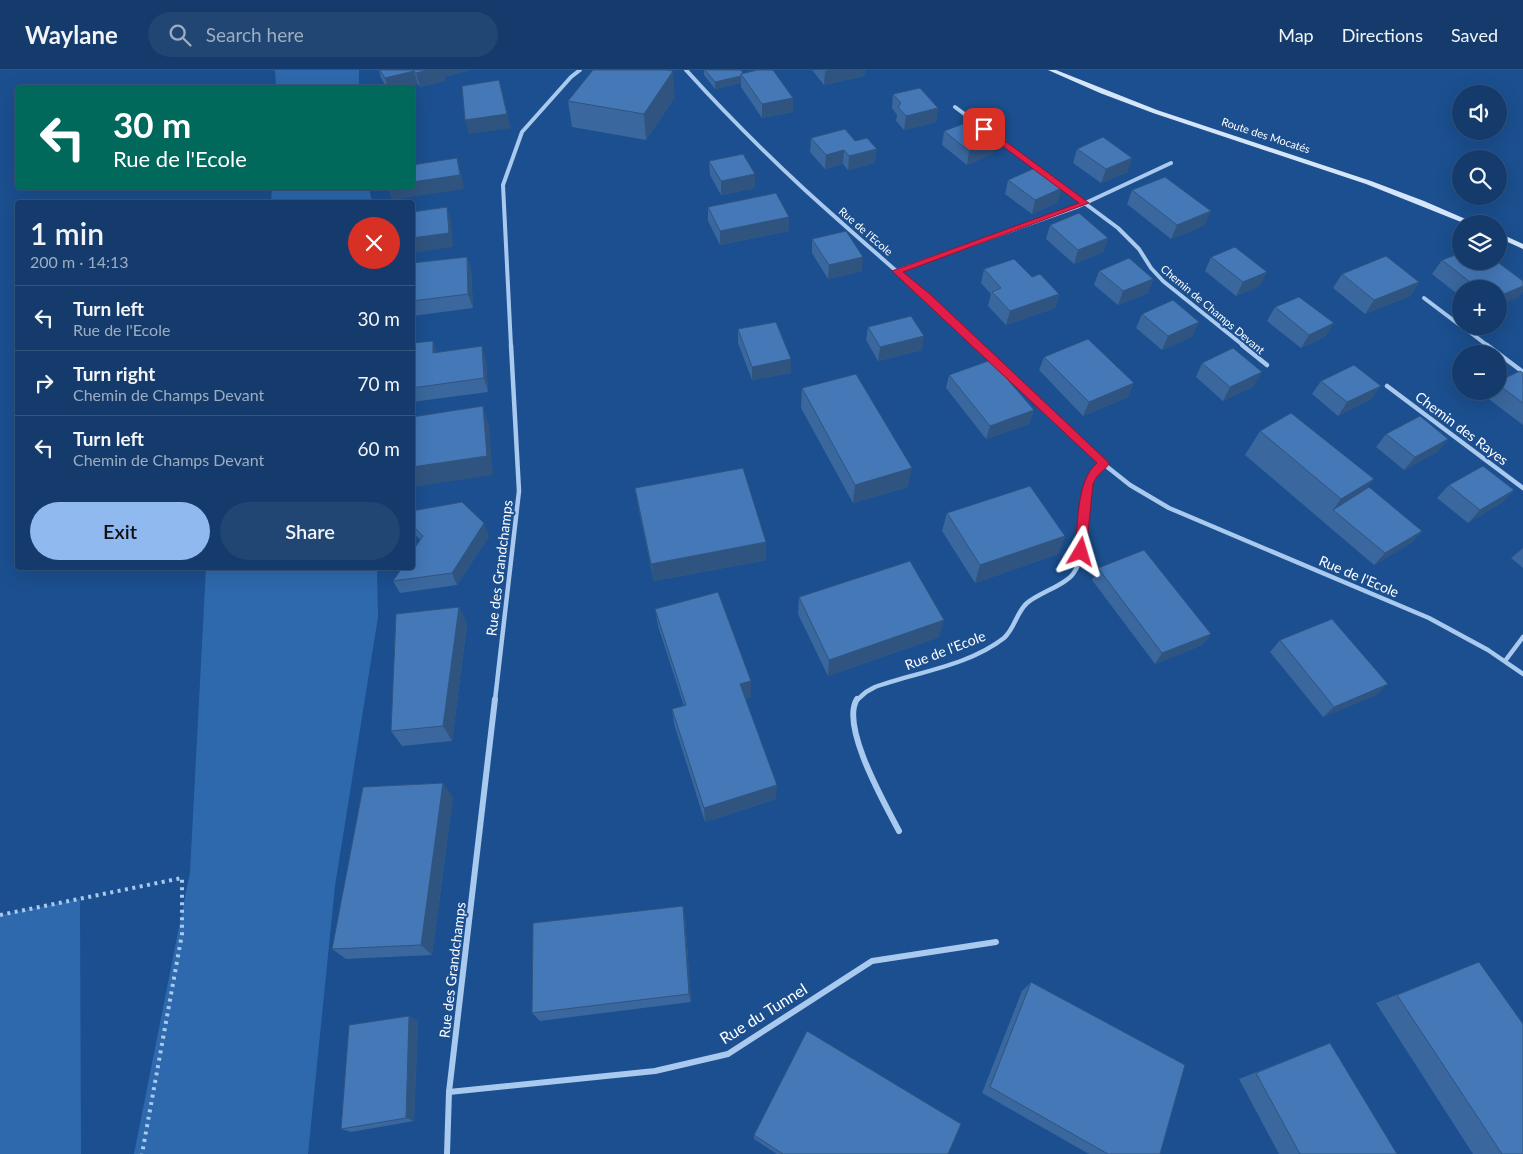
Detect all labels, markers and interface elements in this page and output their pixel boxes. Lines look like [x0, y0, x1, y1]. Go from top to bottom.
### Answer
search box [148, 12, 498, 57]
text: Waylane [25, 20, 118, 49]
icon: search [166, 21, 194, 49]
text: Search here [206, 23, 304, 46]
text: Map [1278, 24, 1314, 46]
text: Directions [1342, 24, 1423, 46]
text: Saved [1451, 24, 1498, 46]
map controls [1452, 85, 1507, 400]
button: sound [1452, 85, 1507, 140]
text: 30 m [113, 103, 191, 145]
icon: left [30, 105, 95, 170]
pin [963, 108, 1005, 150]
icon: arrive [970, 115, 998, 143]
street label: Route des Mocatés [1220, 115, 1312, 156]
text: Rue de l'Ecole [113, 145, 247, 172]
button: search [1452, 150, 1507, 205]
street label: Rue de l'Ecole [836, 204, 896, 258]
text: 1 min [30, 215, 104, 251]
button: layers [1452, 215, 1507, 270]
button: close [348, 217, 400, 269]
text: 200 m · 14:13 [30, 252, 129, 271]
street label: Chemin de Champs Devant [1158, 262, 1268, 356]
button: + [1452, 280, 1507, 335]
text: Turn left [73, 297, 144, 320]
icon: left [30, 304, 58, 332]
text: 30 m [357, 307, 400, 330]
text: Rue de l'Ecole [73, 320, 170, 339]
button: − [1452, 345, 1507, 400]
text: Turn right [73, 362, 155, 385]
icon: right [30, 369, 58, 397]
text: 70 m [357, 372, 400, 395]
text: Chemin de Champs Devant [73, 385, 264, 404]
street label: Chemin des Rayes [1412, 388, 1512, 468]
text: Turn left [73, 427, 144, 450]
icon: left [30, 434, 58, 462]
text: 60 m [357, 437, 400, 460]
text: Chemin de Champs Devant [73, 450, 264, 469]
street label: Rue des Grandchamps [482, 499, 516, 637]
button: Exit [30, 502, 210, 560]
button: Share [220, 502, 400, 560]
position arrow [1054, 525, 1106, 577]
street label: Rue de l'Ecole [1316, 552, 1402, 600]
street label: Rue de l'Ecole [902, 627, 988, 673]
street label: Rue des Grandchamps [435, 901, 469, 1039]
street label: Rue du Tunnel [716, 979, 810, 1047]

